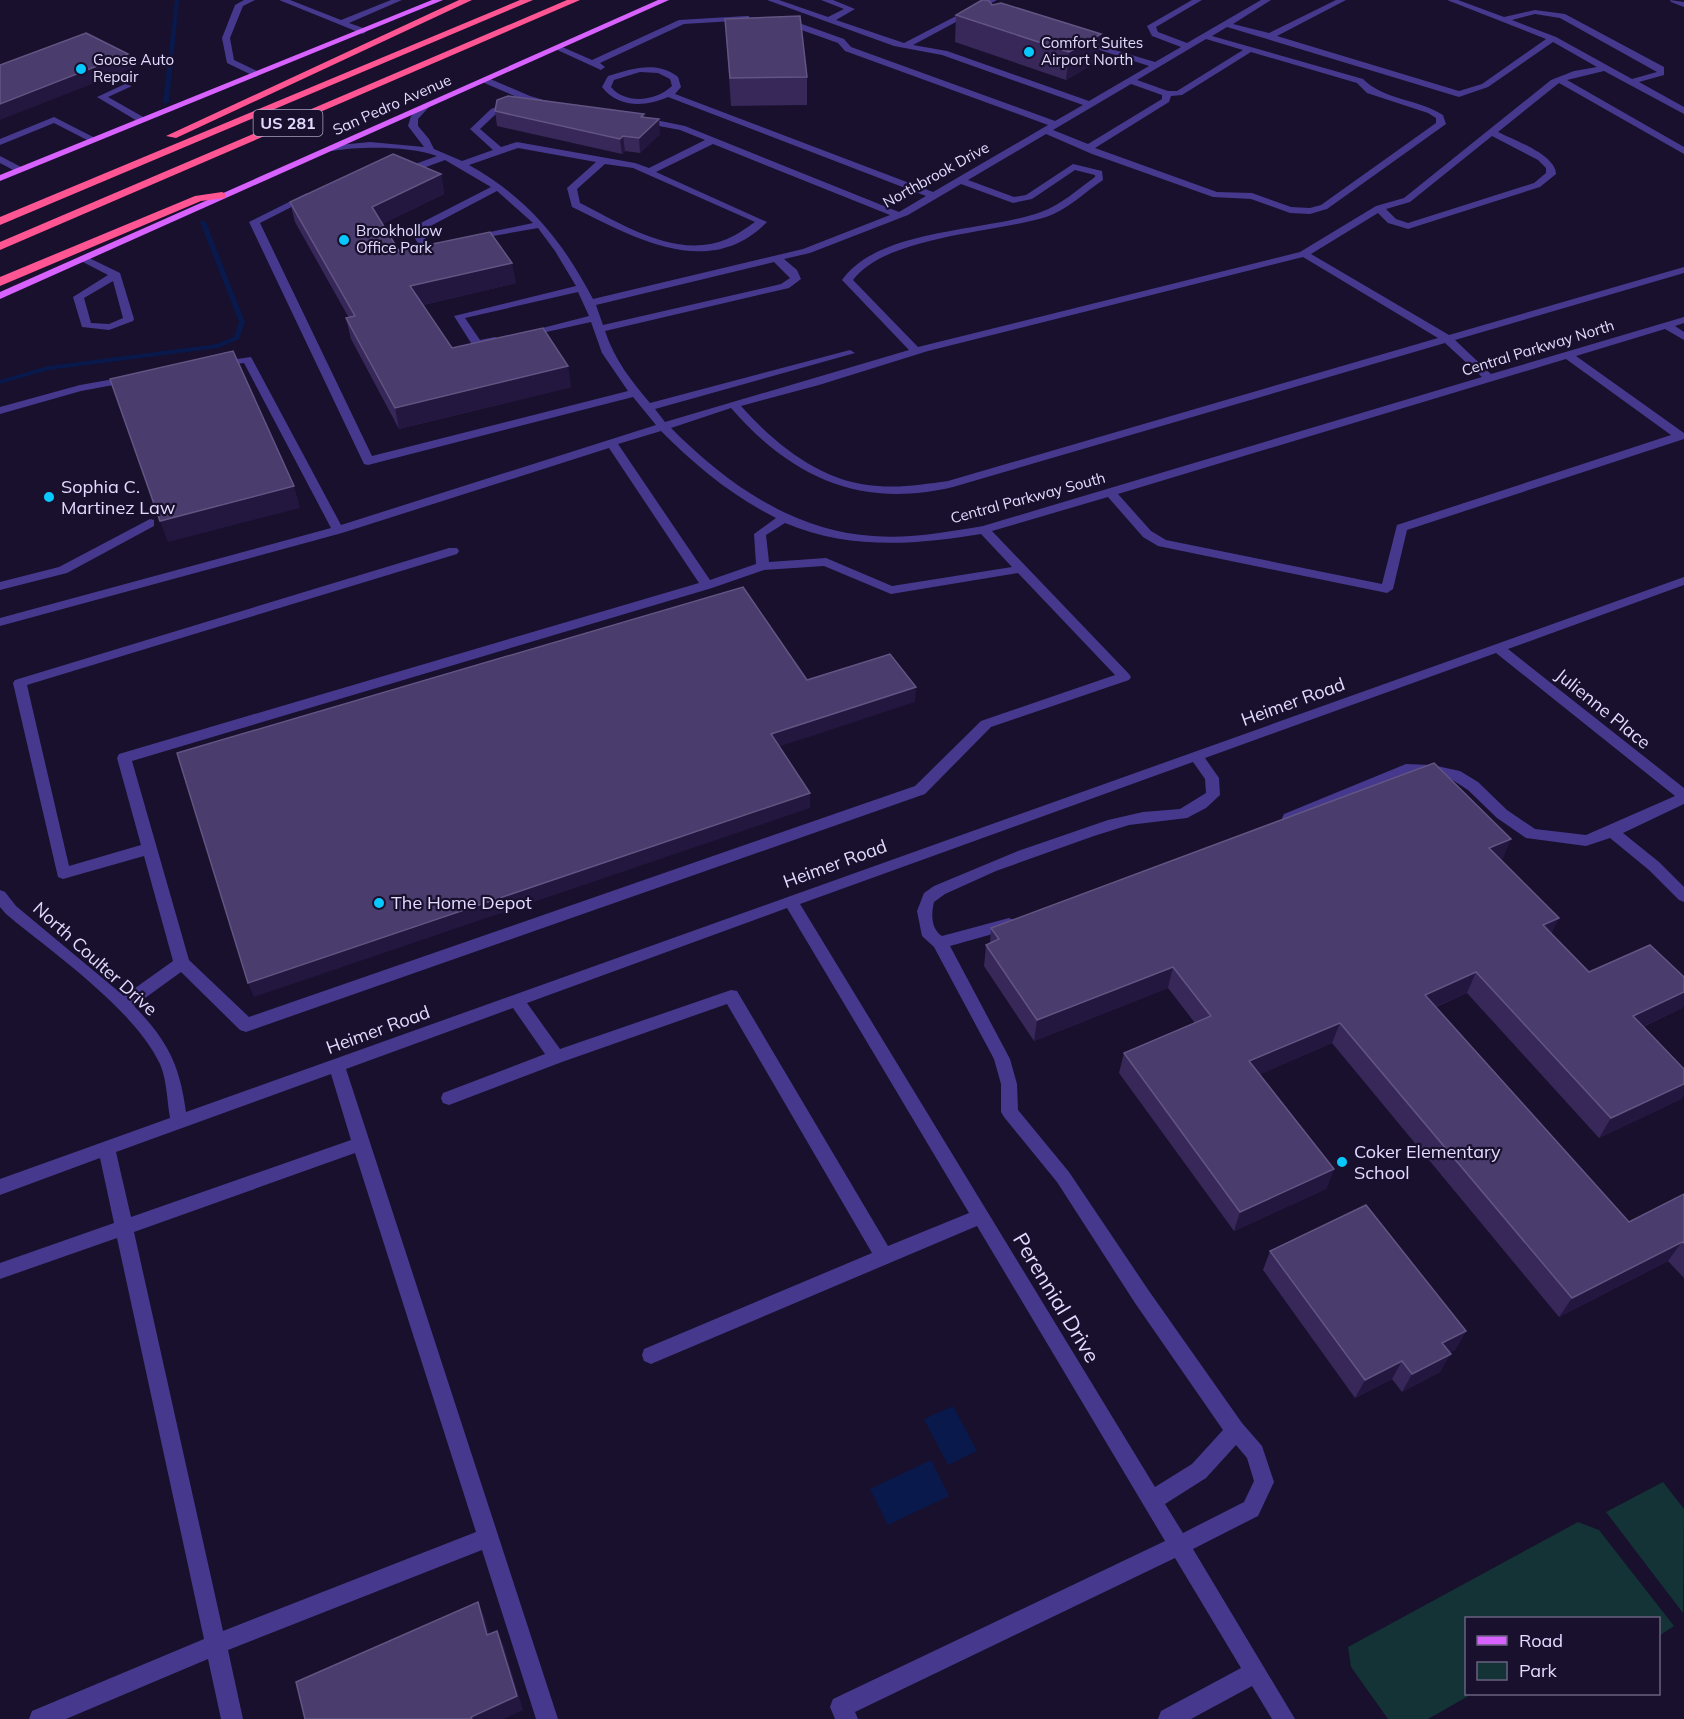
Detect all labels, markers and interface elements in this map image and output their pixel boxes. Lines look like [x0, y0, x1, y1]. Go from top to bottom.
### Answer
place label: Comfort Suites Airport North [1041, 33, 1143, 69]
marker: Comfort Suites Airport North [1022, 45, 1036, 59]
place label: Goose Auto Repair [93, 50, 174, 86]
marker: Goose Auto Repair [74, 62, 88, 76]
street label: San Pedro Avenue [330, 70, 454, 139]
road number: US 281 [254, 110, 322, 136]
street label: Northbrook Drive [879, 137, 992, 212]
place label: Brookhollow Office Park [356, 221, 442, 257]
marker: Brookhollow Office Park [337, 233, 351, 247]
street label: Central Parkway North [1459, 315, 1616, 380]
street label: Central Parkway South [948, 468, 1107, 527]
place label: Sophia C. Martinez Law [61, 475, 176, 519]
marker: Sophia C. Martinez Law [42, 490, 56, 504]
street label: Julienne Place [1551, 663, 1655, 754]
street label: Heimer Road [1238, 672, 1348, 731]
street label: Heimer Road [780, 834, 890, 893]
place label: The Home Depot [391, 891, 532, 914]
marker: The Home Depot [372, 896, 386, 910]
street label: North Coulter Drive [28, 897, 162, 1021]
street label: Heimer Road [323, 1000, 433, 1059]
place label: Coker Elementary School [1354, 1140, 1501, 1184]
marker: Coker Elementary School [1335, 1155, 1349, 1169]
street label: Perennial Drive [1008, 1228, 1106, 1367]
legend [1465, 1617, 1660, 1695]
text: Road [1519, 1629, 1563, 1652]
text: Park [1519, 1659, 1558, 1682]

